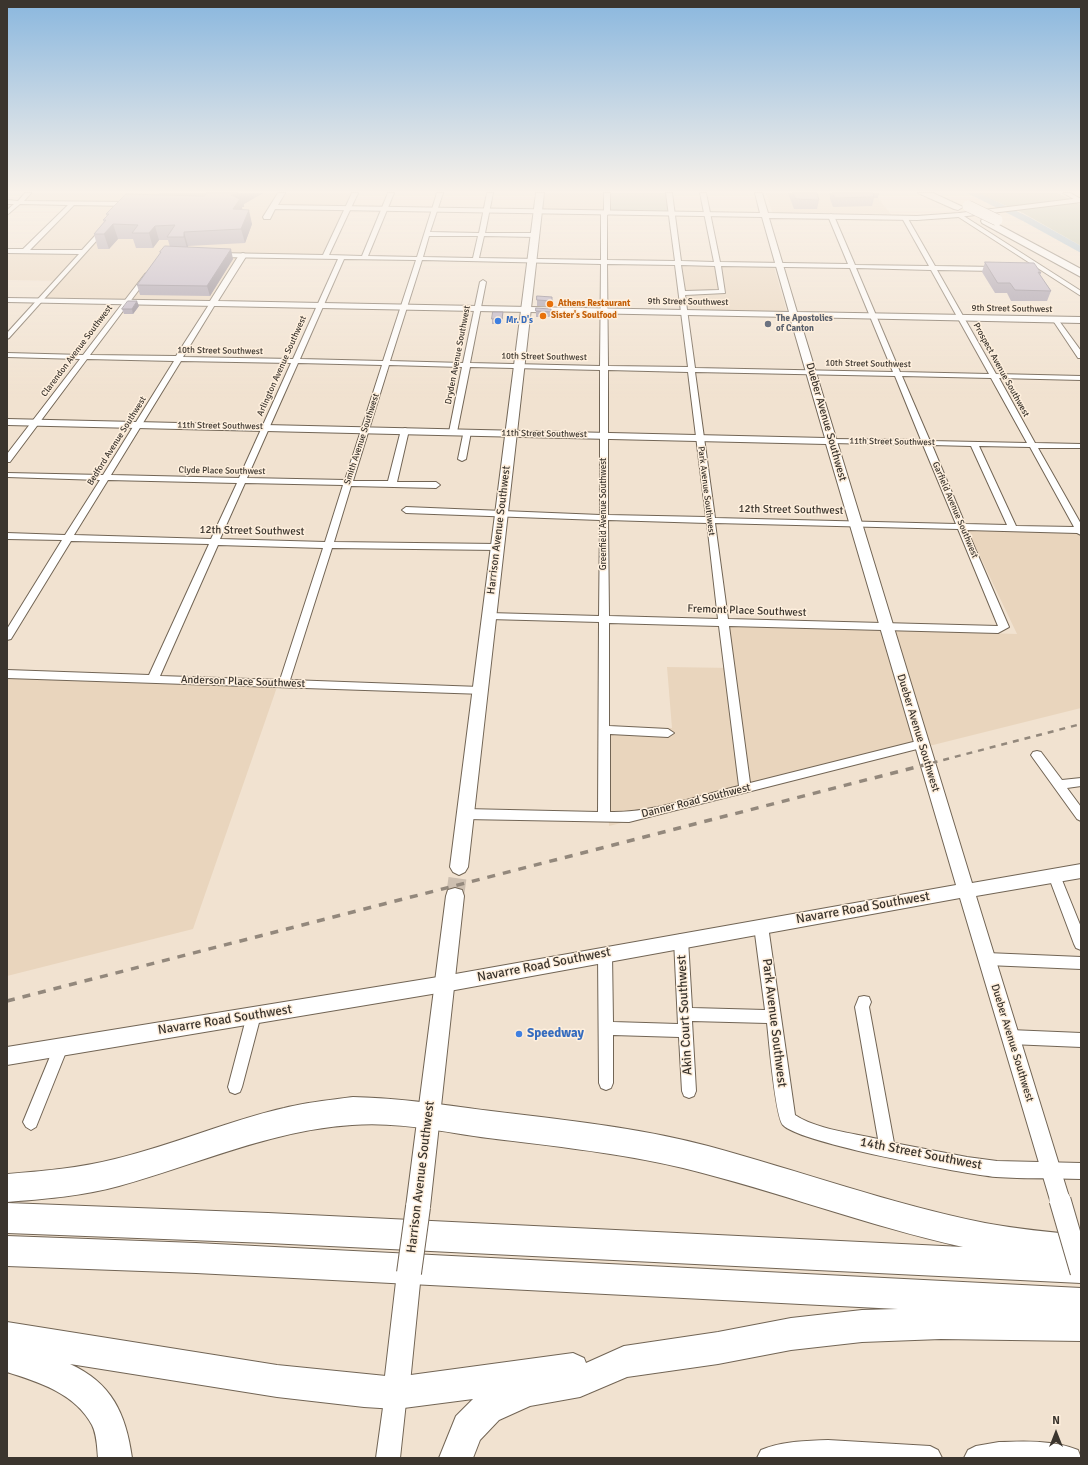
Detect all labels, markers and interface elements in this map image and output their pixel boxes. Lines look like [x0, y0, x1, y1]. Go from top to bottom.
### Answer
street label: 9th Street Southwest [648, 296, 728, 308]
marker: Athens Restaurant [545, 299, 555, 309]
place label: Athens Restaurant [558, 299, 630, 309]
street label: Clarendon Avenue Southwest [39, 303, 115, 399]
street label: 9th Street Southwest [972, 303, 1052, 315]
street label: Dryden Avenue Southwest [443, 305, 473, 405]
marker: Sister's Soulfood [538, 311, 548, 321]
place label: Sister's Soulfood [551, 311, 617, 321]
street label: Arlington Avenue Southwest [255, 314, 309, 418]
place label: The Apostolics of Canton [776, 314, 833, 335]
marker: Mr. D's [493, 316, 503, 326]
place label: Mr. D's [506, 316, 533, 326]
marker: The Apostolics of Canton [763, 319, 773, 329]
street label: Prospect Avenue Southwest [971, 321, 1031, 419]
street label: 10th Street Southwest [177, 345, 263, 357]
street label: 10th Street Southwest [501, 351, 587, 363]
street label: 10th Street Southwest [825, 358, 911, 370]
street label: Dueber Avenue Southwest [803, 361, 849, 483]
street label: Smith Avenue Southwest [342, 392, 382, 486]
street label: Bedford Avenue Southwest [85, 394, 149, 488]
street label: 11th Street Southwest [177, 420, 263, 432]
street label: 11th Street Southwest [501, 428, 587, 440]
street label: 11th Street Southwest [849, 436, 935, 448]
street label: Park Avenue Southwest [695, 446, 717, 536]
street label: Greenfield Avenue Southwest [599, 458, 609, 570]
street label: Garfield Avenue Southwest [930, 460, 980, 560]
street label: Clyde Place Southwest [179, 465, 265, 477]
street label: Harrison Avenue Southwest [485, 465, 513, 595]
street label: 12th Street Southwest [739, 502, 843, 518]
street label: 12th Street Southwest [200, 523, 304, 539]
street label: Fremont Place Southwest [687, 602, 807, 620]
street label: Dueber Avenue Southwest [894, 672, 942, 794]
street label: Anderson Place Southwest [180, 673, 306, 691]
street label: Danner Road Southwest [640, 781, 752, 821]
street label: Navarre Road Southwest [795, 889, 931, 927]
street label: Navarre Road Southwest [476, 944, 612, 986]
street label: Akin Court Southwest [674, 954, 696, 1076]
street label: Park Avenue Southwest [758, 958, 790, 1088]
street label: Dueber Avenue Southwest [988, 982, 1036, 1104]
street label: Navarre Road Southwest [157, 1002, 293, 1038]
place label: Speedway [527, 1026, 584, 1042]
marker: Speedway [514, 1029, 524, 1039]
street label: Harrison Avenue Southwest [404, 1100, 438, 1254]
street label: 14th Street Southwest [859, 1135, 983, 1173]
north arrow [1036, 1413, 1076, 1453]
text: N [1052, 1414, 1060, 1427]

